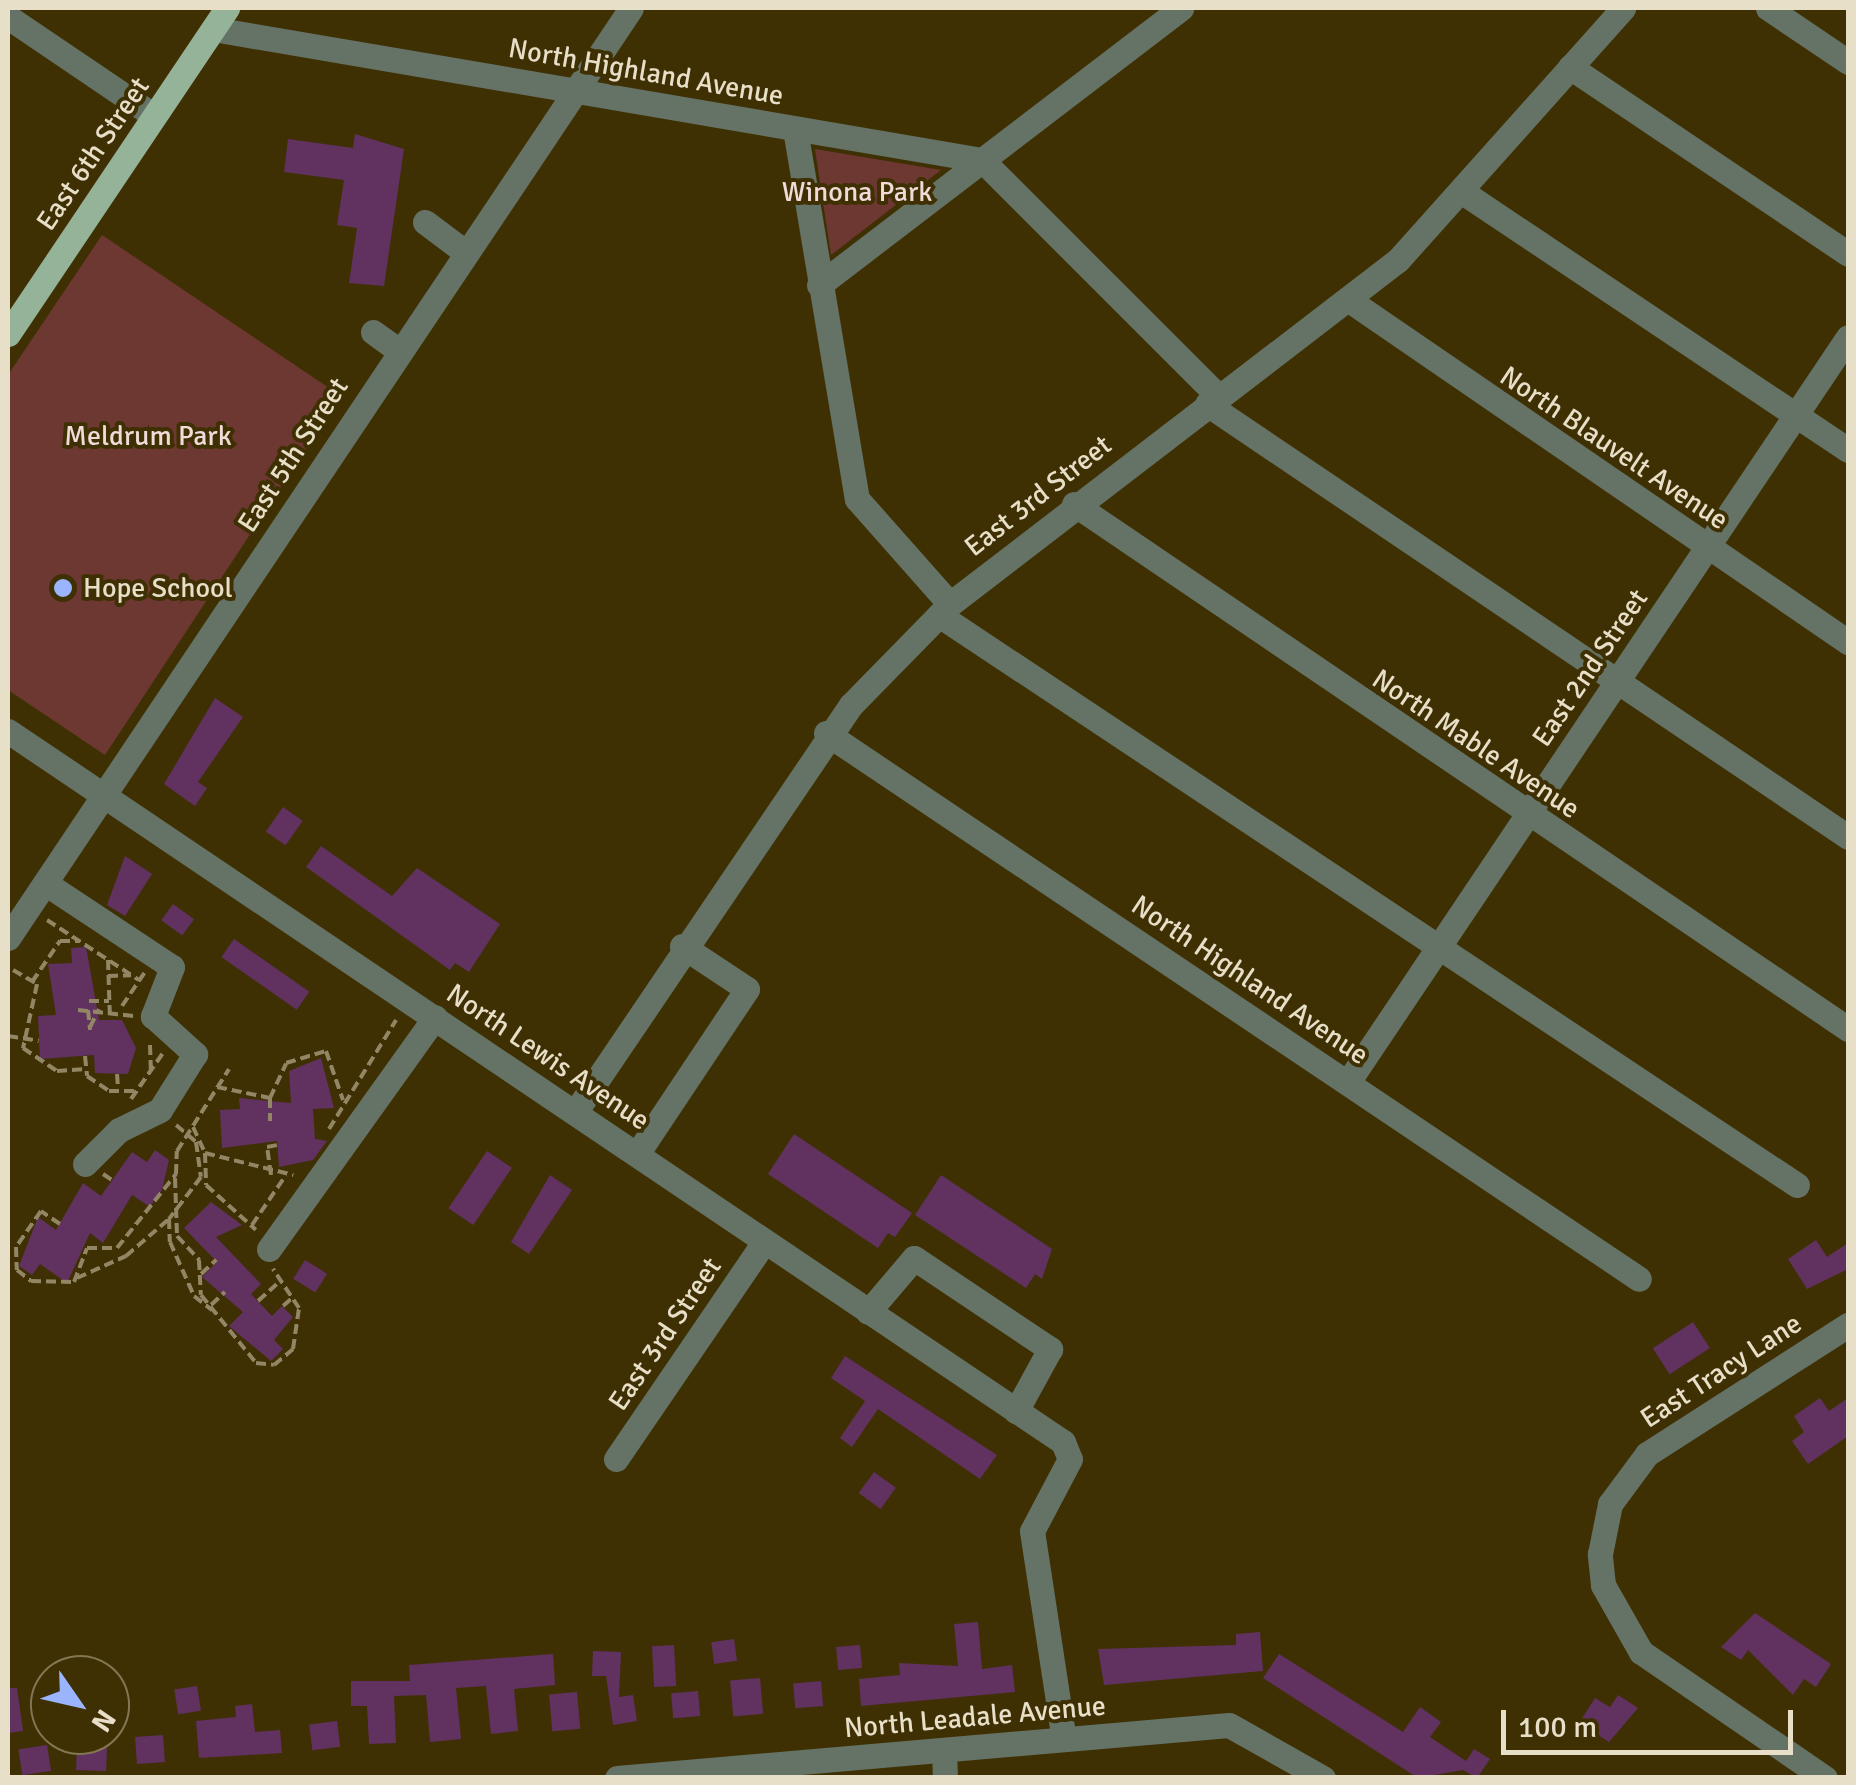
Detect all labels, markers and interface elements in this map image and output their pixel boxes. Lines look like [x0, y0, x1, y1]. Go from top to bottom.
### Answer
street label: North Highland Avenue [506, 31, 786, 113]
street label: East 6th Street [29, 71, 157, 237]
park label: Winona Park [782, 175, 932, 209]
street label: North Blauvelt Avenue [1493, 359, 1735, 537]
street label: East 5th Street [231, 371, 355, 539]
park label: Meldrum Park [64, 419, 232, 453]
street label: East 3rd Street [958, 428, 1118, 564]
place label: Hope School [83, 571, 233, 605]
marker: Hope School [52, 577, 74, 599]
street label: East 2nd Street [1525, 583, 1655, 753]
street label: North Mable Avenue [1366, 662, 1586, 826]
street label: North Highland Avenue [1125, 888, 1375, 1072]
street label: North Lewis Avenue [440, 977, 656, 1137]
street label: East 3rd Street [602, 1251, 728, 1417]
street label: East Tracy Lane [1634, 1307, 1808, 1435]
north arrow [30, 1655, 130, 1755]
street label: North Leadale Avenue [843, 1689, 1107, 1745]
scale bar [1506, 1690, 1798, 1752]
text: N [84, 1703, 123, 1738]
text: 100 m [1518, 1709, 1597, 1746]

